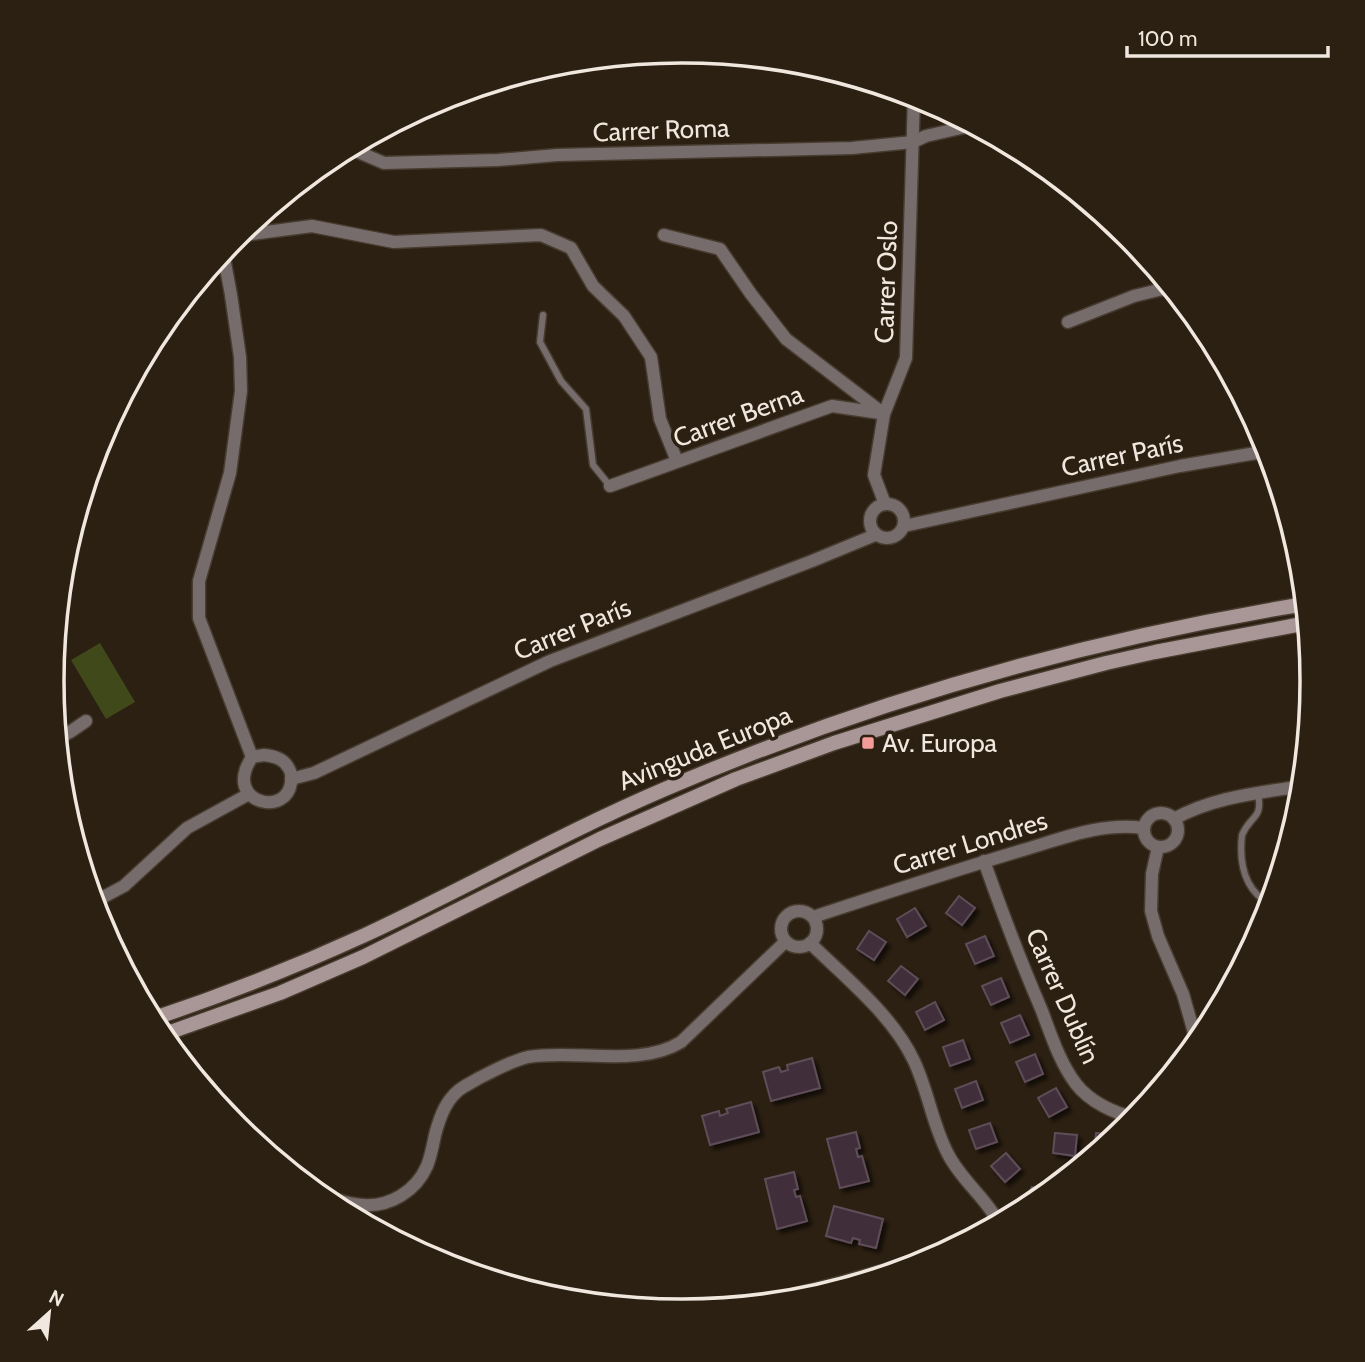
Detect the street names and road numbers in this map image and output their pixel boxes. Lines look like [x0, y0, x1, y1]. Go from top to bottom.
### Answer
street label: Carrer Roma [592, 112, 730, 148]
street label: Carrer Oslo [868, 220, 904, 344]
street label: Carrer Berna [669, 378, 808, 454]
street label: Carrer París [1058, 426, 1186, 483]
street label: Carrer París [509, 591, 635, 667]
street label: Avinguda Europa [614, 699, 797, 797]
street label: Carrer Londres [889, 804, 1051, 882]
street label: Carrer Dublín [1019, 923, 1107, 1069]

